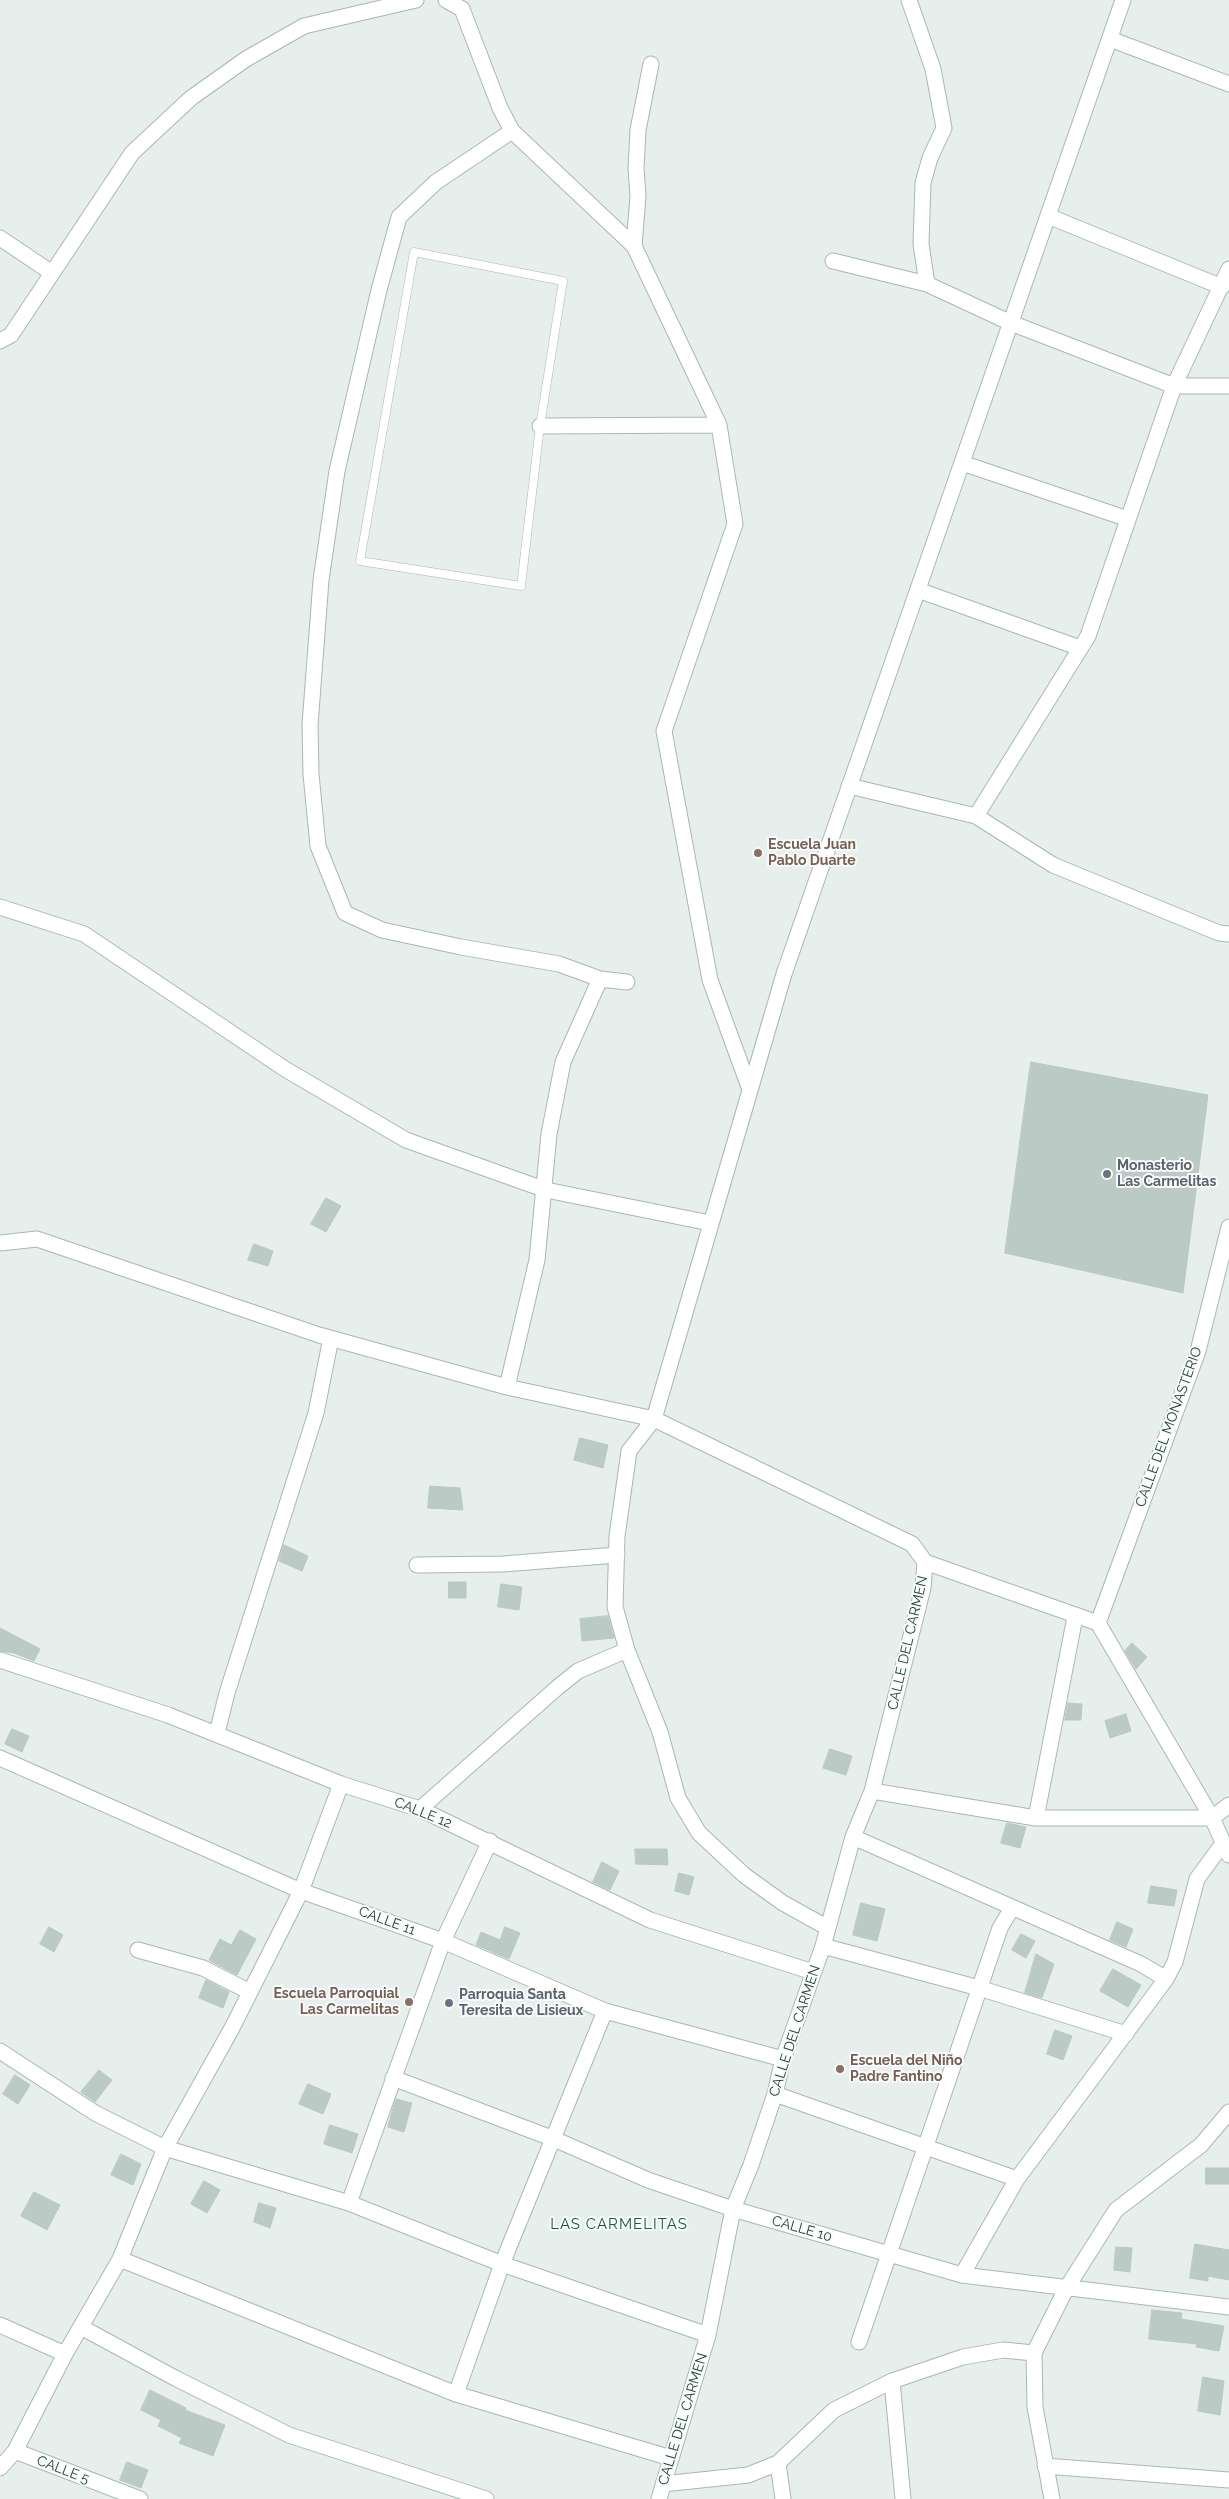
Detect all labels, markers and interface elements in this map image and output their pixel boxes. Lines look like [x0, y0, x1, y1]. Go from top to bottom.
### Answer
place label: Escuela Juan Pablo Duarte [768, 837, 856, 870]
marker: Escuela Juan Pablo Duarte [752, 847, 764, 859]
place label: Monasterio Las Carmelitas [1117, 1158, 1216, 1190]
marker: Monasterio Las Carmelitas [1101, 1168, 1113, 1180]
street label: CALLE DEL MONASTERIO [1132, 1345, 1206, 1509]
street label: CALLE DEL CARMEN [884, 1574, 932, 1712]
street label: CALLE 12 [392, 1794, 454, 1832]
street label: CALLE 11 [356, 1903, 418, 1939]
street label: CALLE DEL CARMEN [766, 1963, 824, 2099]
place label: Escuela Parroquial Las Carmelitas [273, 1986, 399, 2018]
place label: Parroquia Santa Teresita de Lisieux [459, 1987, 583, 2020]
marker: Escuela Parroquial Las Carmelitas [403, 1996, 415, 2008]
marker: Parroquia Santa Teresita de Lisieux [443, 1997, 455, 2009]
place label: Escuela del Niño Padre Fantino [850, 2053, 962, 2086]
marker: Escuela del Niño Padre Fantino [834, 2063, 846, 2075]
street label: CALLE 10 [770, 2212, 834, 2246]
district label: LAS CARMELITAS [548, 2215, 690, 2233]
street label: CALLE DEL CARMEN [655, 2351, 711, 2487]
street label: CALLE 5 [34, 2452, 92, 2488]

